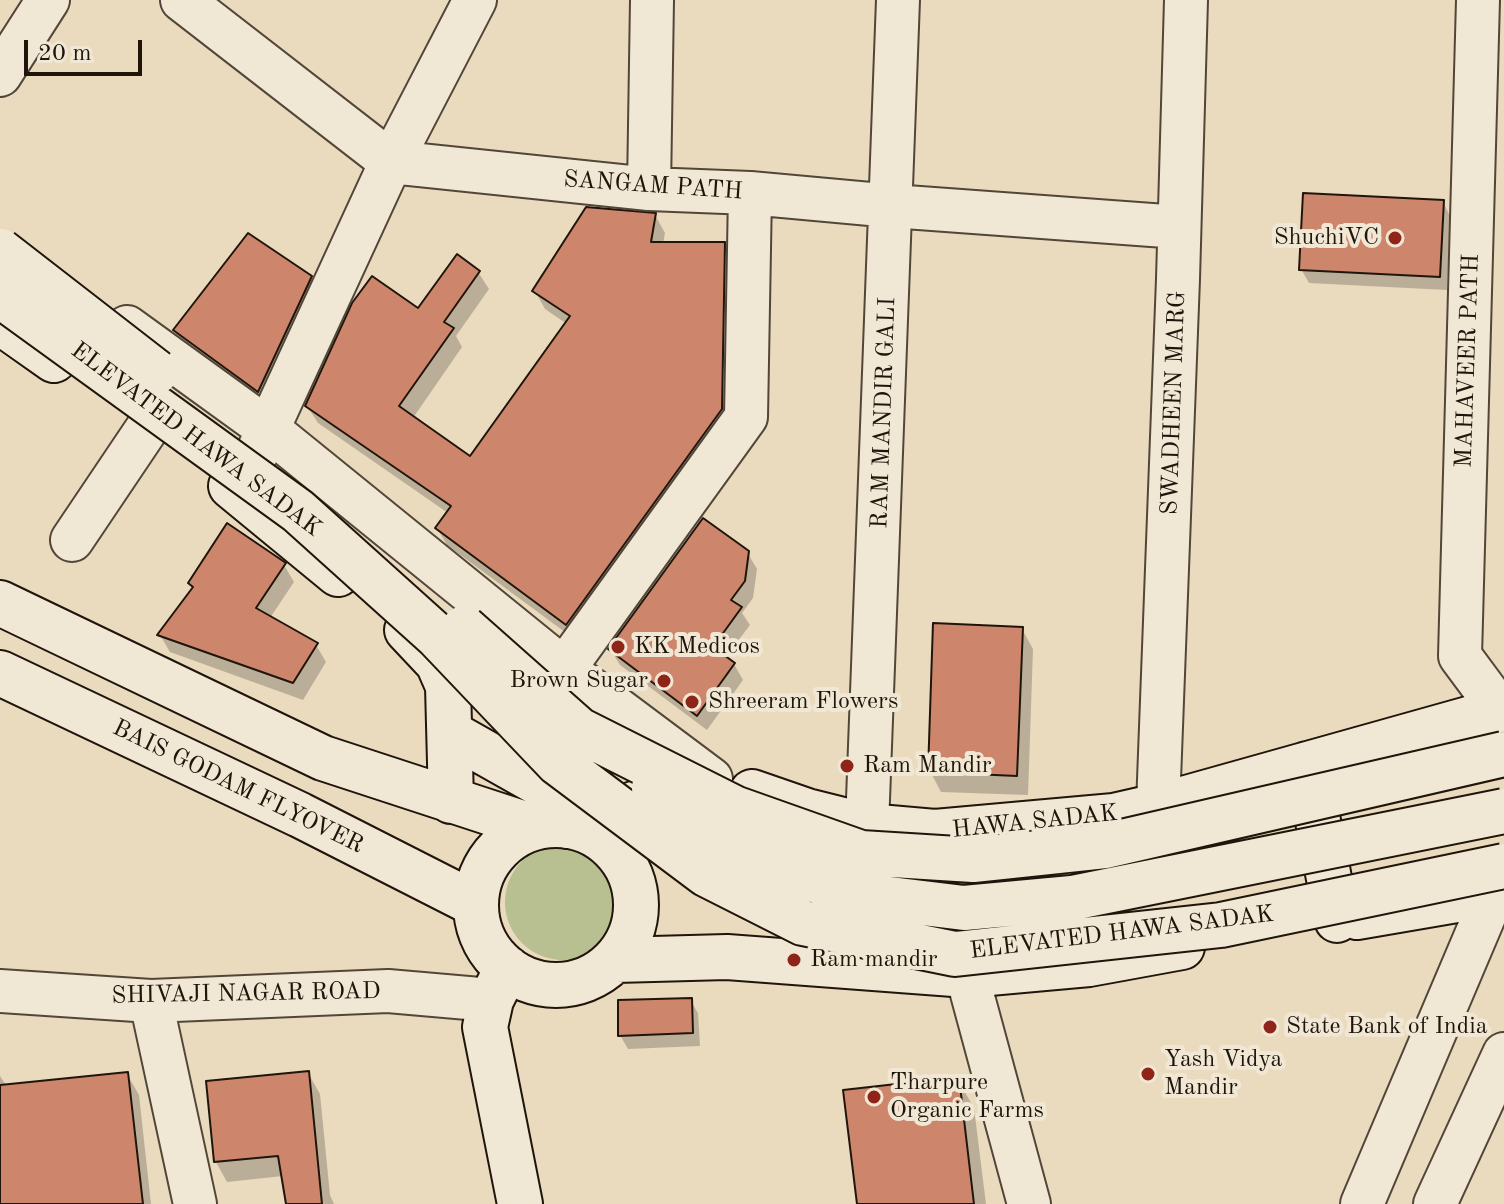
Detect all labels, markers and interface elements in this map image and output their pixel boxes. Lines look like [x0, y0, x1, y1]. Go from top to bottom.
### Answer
scale bar [28, 24, 146, 74]
text: 20 m [38, 42, 92, 66]
street label: SANGAM PATH [562, 165, 744, 207]
place label: ShuchiVC [1274, 224, 1379, 252]
marker: ShuchiVC [1386, 229, 1404, 247]
street label: MAHAVEER PATH [1450, 253, 1486, 469]
street label: SWADHEEN MARG [1156, 290, 1192, 516]
street label: RAM MANDIR GALI [866, 297, 902, 529]
street label: ELEVATED HAWA SADAK [65, 336, 327, 544]
place label: KK Medicos [634, 633, 760, 661]
marker: KK Medicos [609, 638, 627, 656]
place label: Brown Sugar [509, 667, 648, 695]
marker: Brown Sugar [655, 672, 673, 690]
place label: Shreeram Flowers [708, 688, 898, 716]
marker: Shreeram Flowers [683, 693, 701, 711]
street label: BAIS GODAM FLYOVER [108, 714, 368, 860]
place label: Ram Mandir [863, 752, 992, 780]
marker: Ram Mandir [838, 757, 856, 775]
street label: HAWA SADAK [951, 799, 1119, 845]
street label: ELEVATED HAWA SADAK [968, 900, 1276, 966]
place label: Ram mandir [810, 946, 938, 974]
marker: Ram mandir [785, 951, 803, 969]
street label: SHIVAJI NAGAR ROAD [111, 977, 381, 1011]
place label: State Bank of India [1286, 1013, 1488, 1041]
marker: State Bank of India [1261, 1018, 1279, 1036]
place label: Yash Vidya Mandir [1164, 1046, 1282, 1102]
marker: Yash Vidya Mandir [1139, 1065, 1157, 1083]
place label: Tharpure Organic Farms [890, 1069, 1044, 1125]
marker: Tharpure Organic Farms [865, 1088, 883, 1106]

